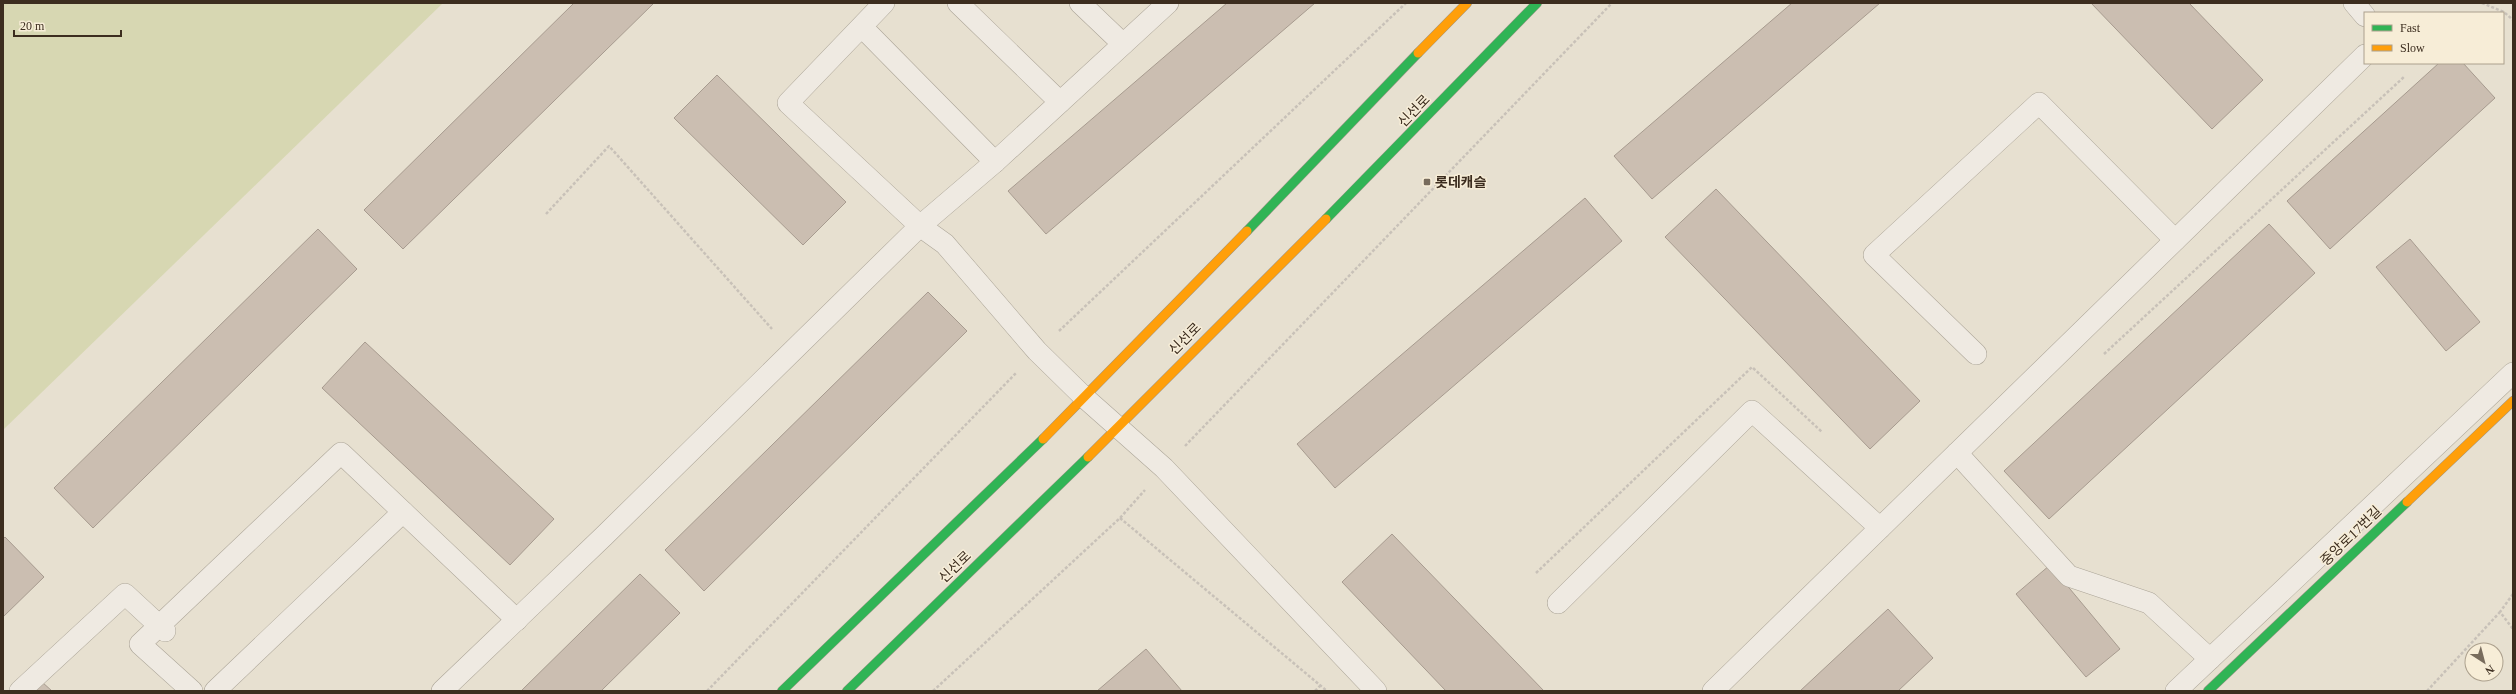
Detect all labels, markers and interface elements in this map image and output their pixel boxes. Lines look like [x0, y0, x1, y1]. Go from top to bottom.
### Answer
scale bar [14, 12, 121, 38]
legend [2364, 12, 2504, 64]
text: 20 m [20, 19, 45, 33]
text: Fast [2400, 21, 2421, 35]
text: Slow [2400, 41, 2425, 55]
street label: 신선로 [1395, 92, 1433, 130]
place label: 롯데캐슬 [1435, 175, 1487, 190]
marker: 롯데캐슬 [1422, 177, 1432, 187]
street label: 신선로 [1166, 320, 1204, 358]
street label: 중앙로17번길 [2318, 503, 2384, 569]
street label: 신선로 [936, 548, 974, 586]
north arrow [2464, 642, 2504, 682]
text: N [2483, 663, 2497, 677]

